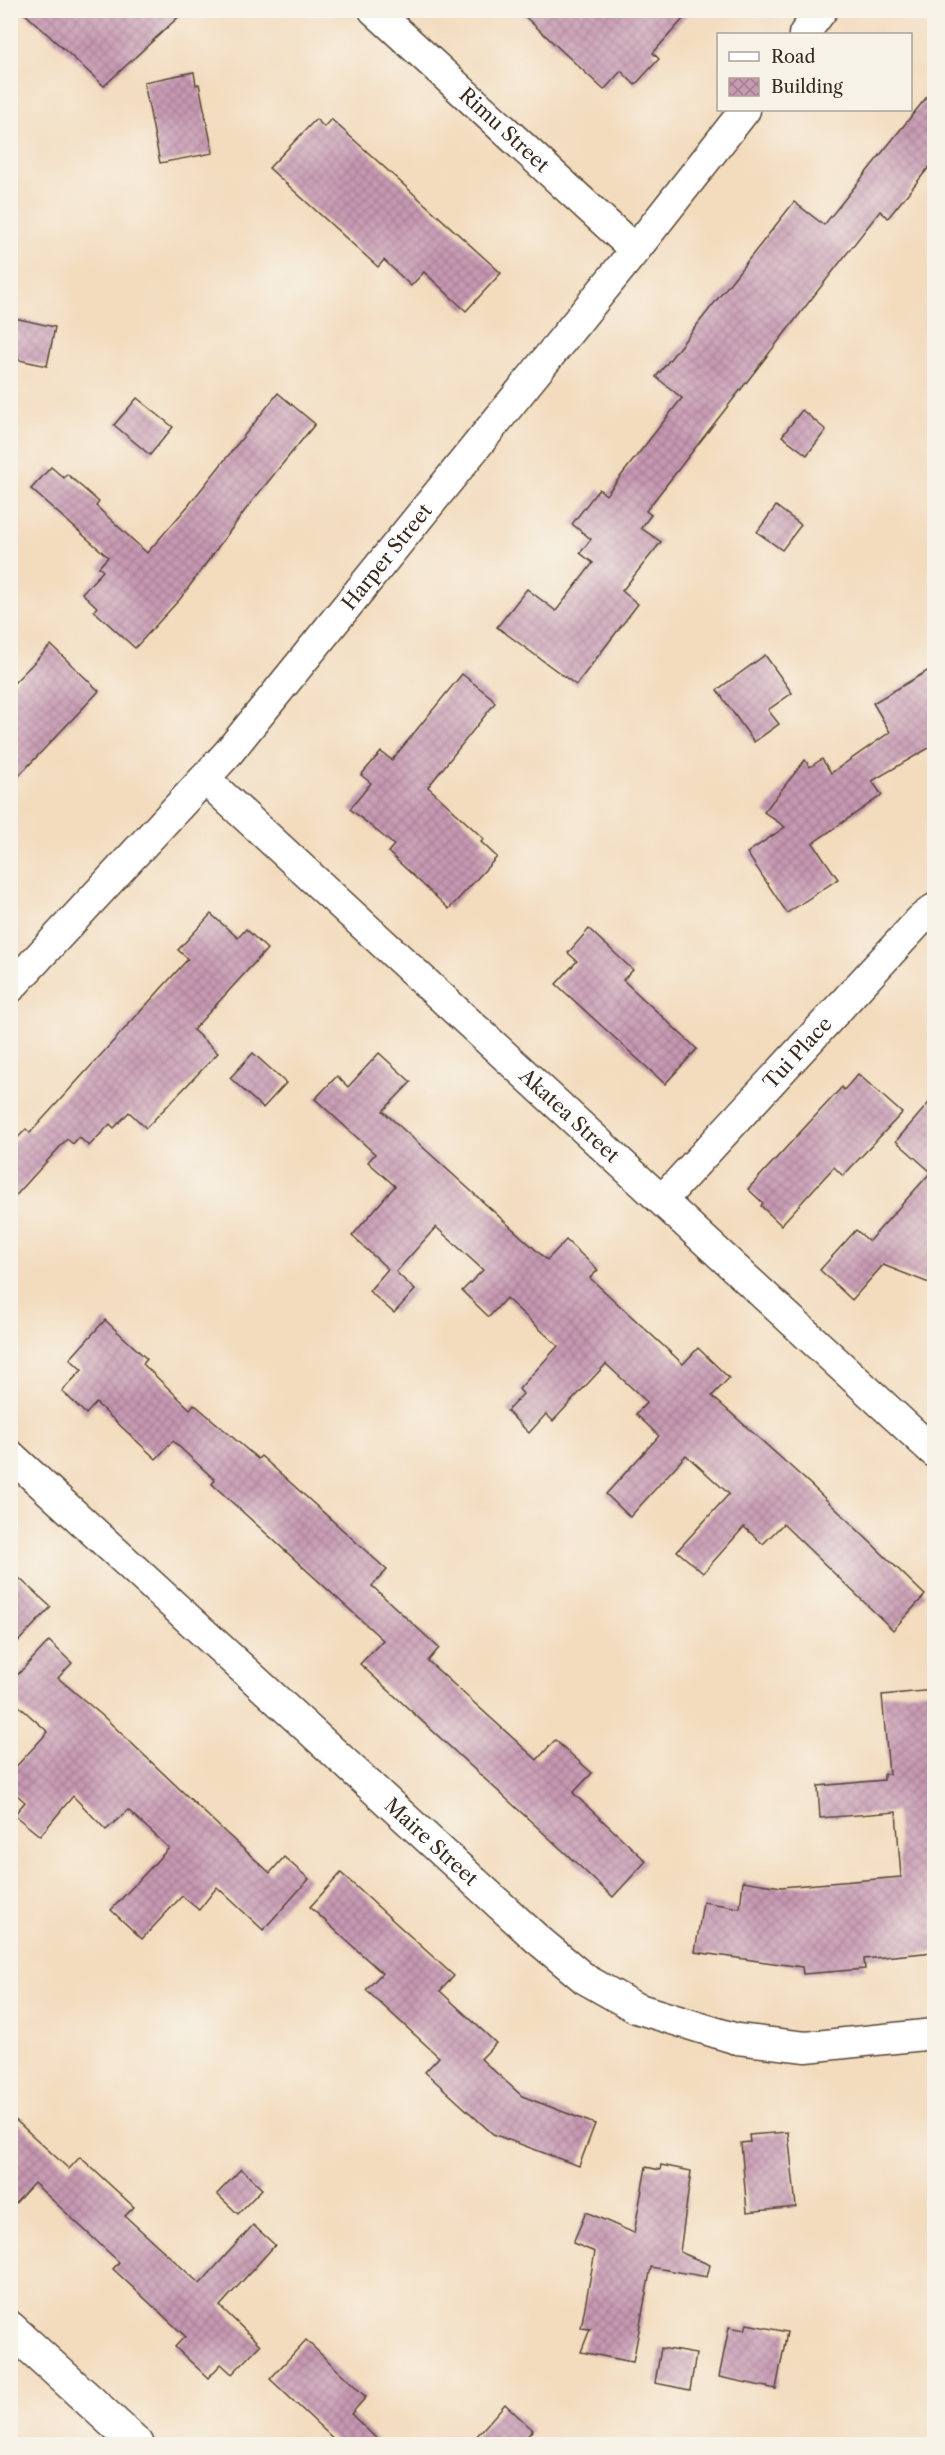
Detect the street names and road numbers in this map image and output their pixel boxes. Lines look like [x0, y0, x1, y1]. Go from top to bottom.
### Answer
street label: Rimu Street [454, 82, 554, 177]
street label: Harper Street [337, 499, 437, 615]
street label: Tui Place [758, 1012, 837, 1094]
street label: Akatea Street [514, 1063, 624, 1167]
street label: Maire Street [380, 1793, 483, 1891]

